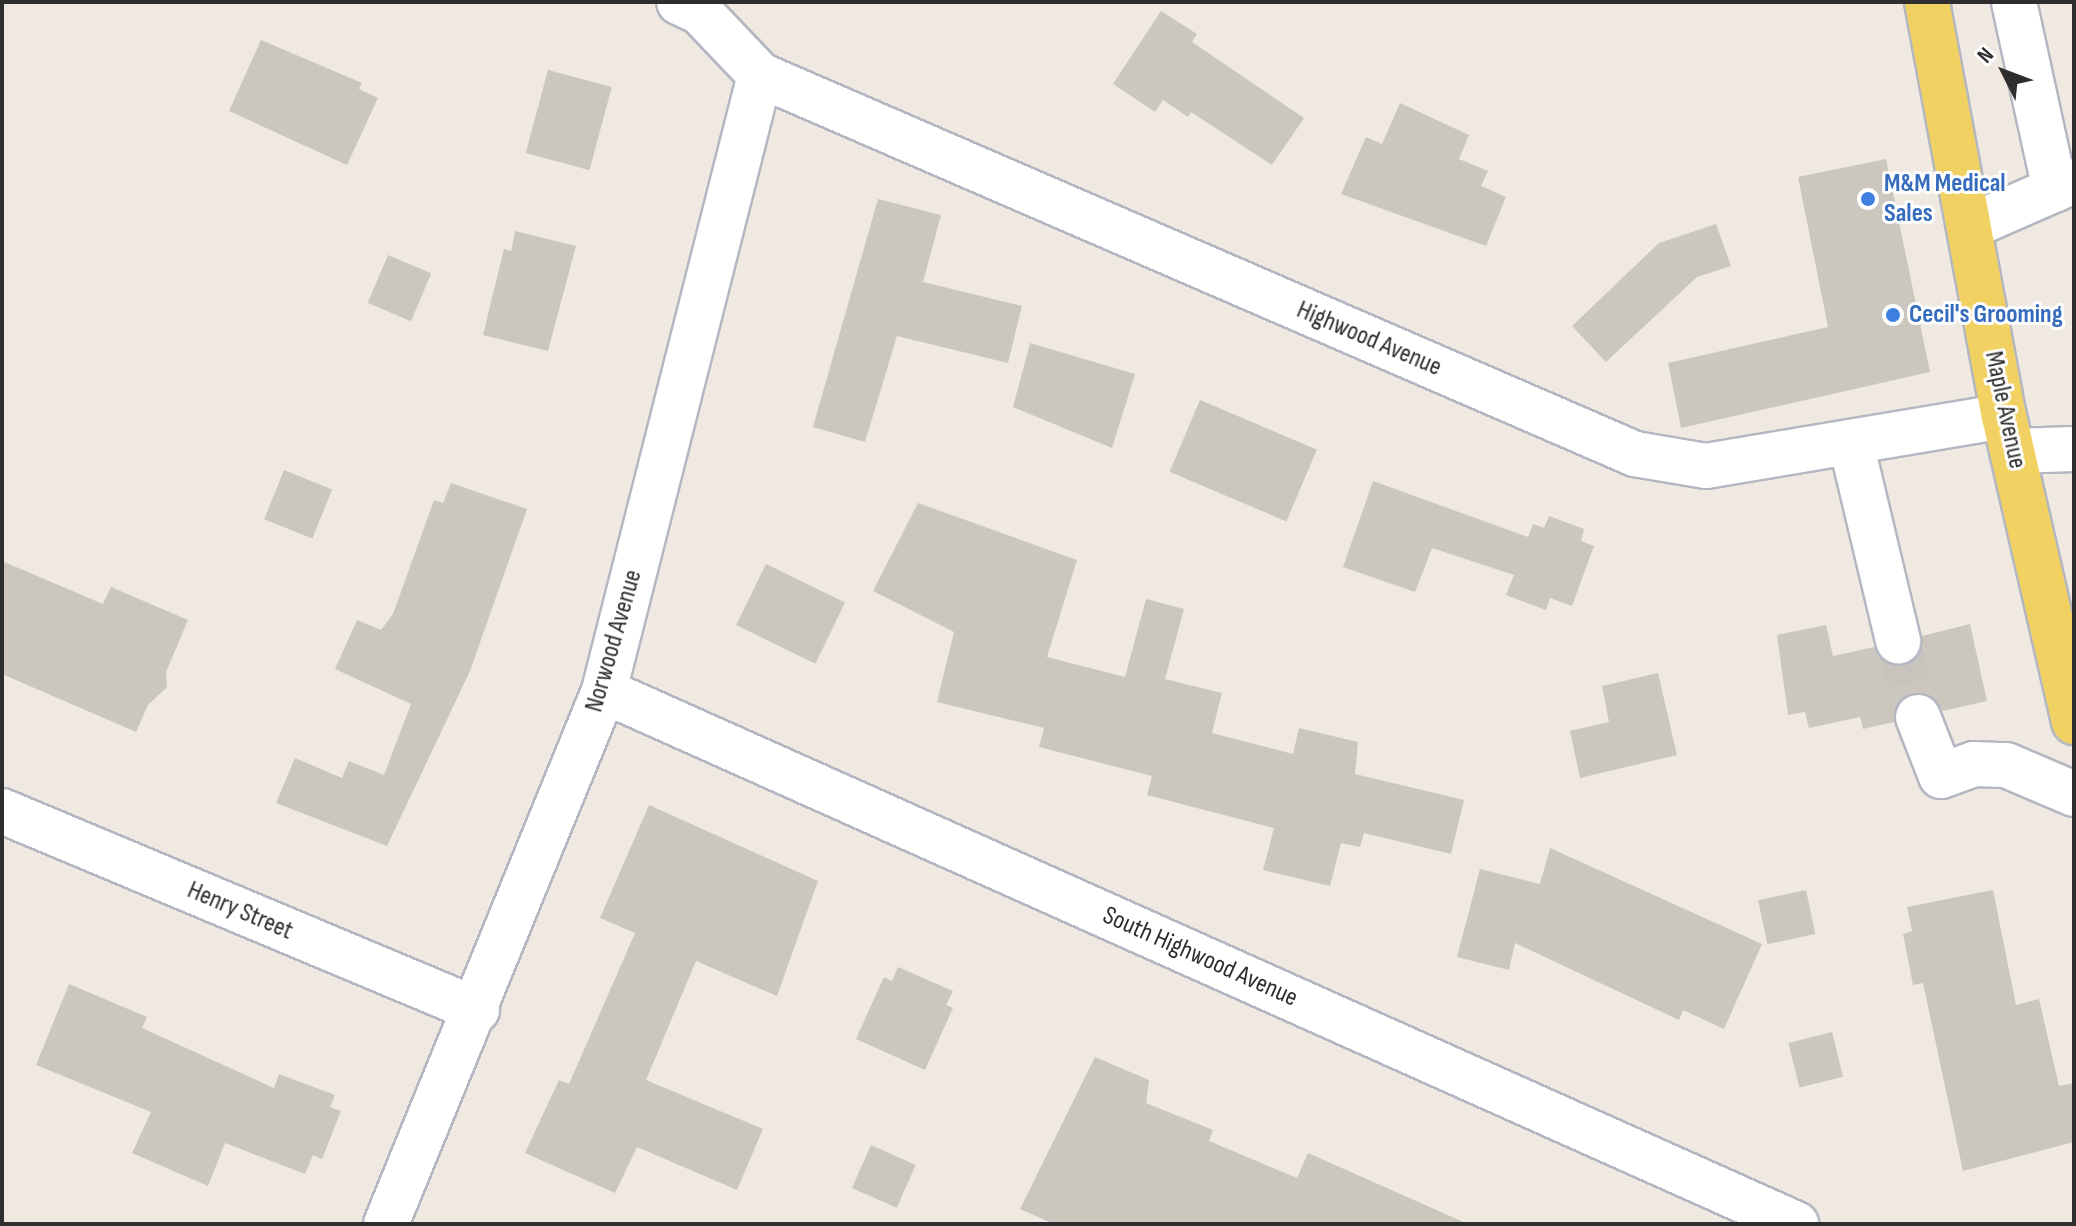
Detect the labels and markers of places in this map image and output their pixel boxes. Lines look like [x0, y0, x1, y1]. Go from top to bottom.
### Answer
place label: M&M Medical Sales [1884, 168, 2006, 230]
marker: M&M Medical Sales [1859, 190, 1877, 208]
place label: Cecil's Grooming [1909, 299, 2063, 331]
marker: Cecil's Grooming [1884, 306, 1902, 324]

